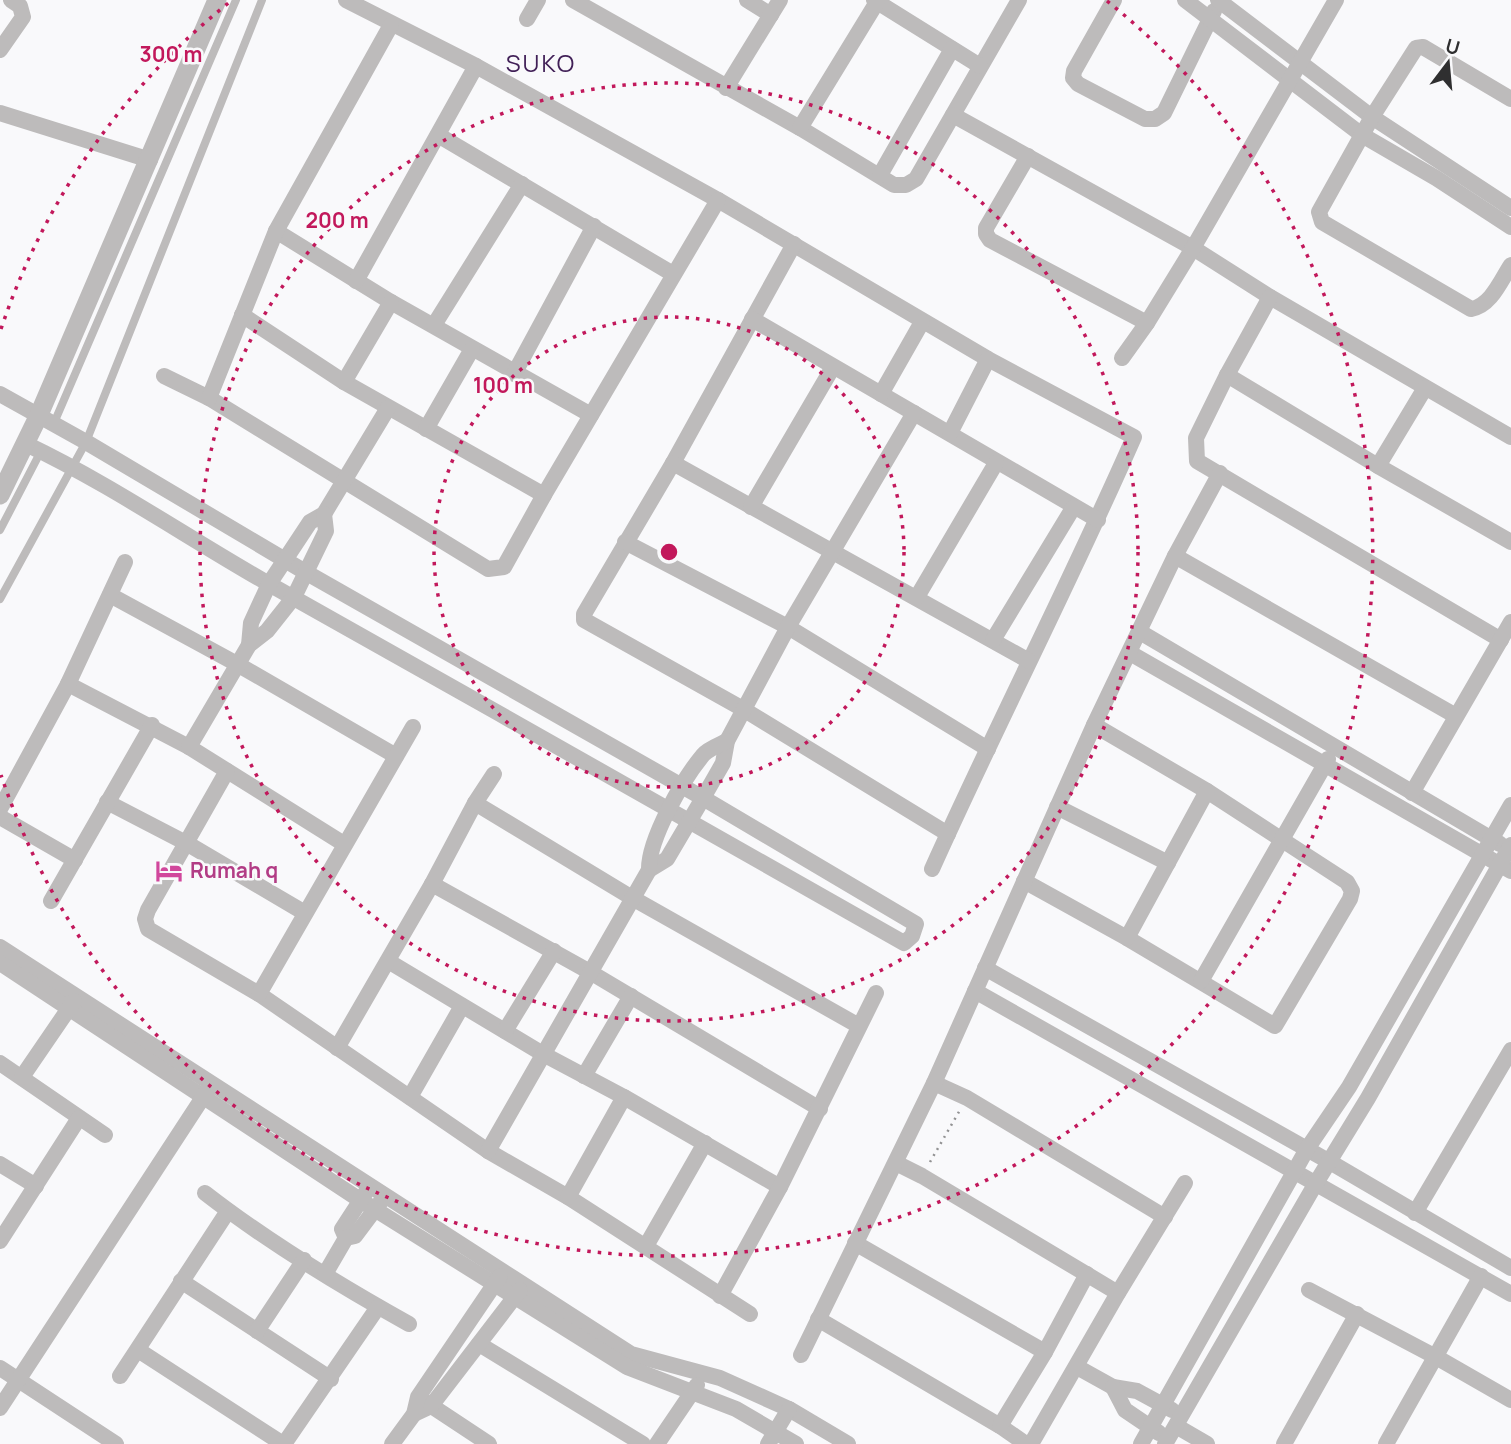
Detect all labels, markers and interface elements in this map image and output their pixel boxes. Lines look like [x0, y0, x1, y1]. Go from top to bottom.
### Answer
north arrow [1413, 28, 1483, 98]
text: U [1443, 32, 1463, 61]
text: 300 m [140, 40, 202, 68]
district label: SUKO [506, 46, 576, 79]
text: 200 m [305, 206, 369, 234]
text: 100 m [473, 371, 533, 399]
centre of rings [657, 540, 681, 564]
hotel icon: Rumah q [154, 856, 184, 886]
place label: Rumah q [190, 856, 278, 884]

